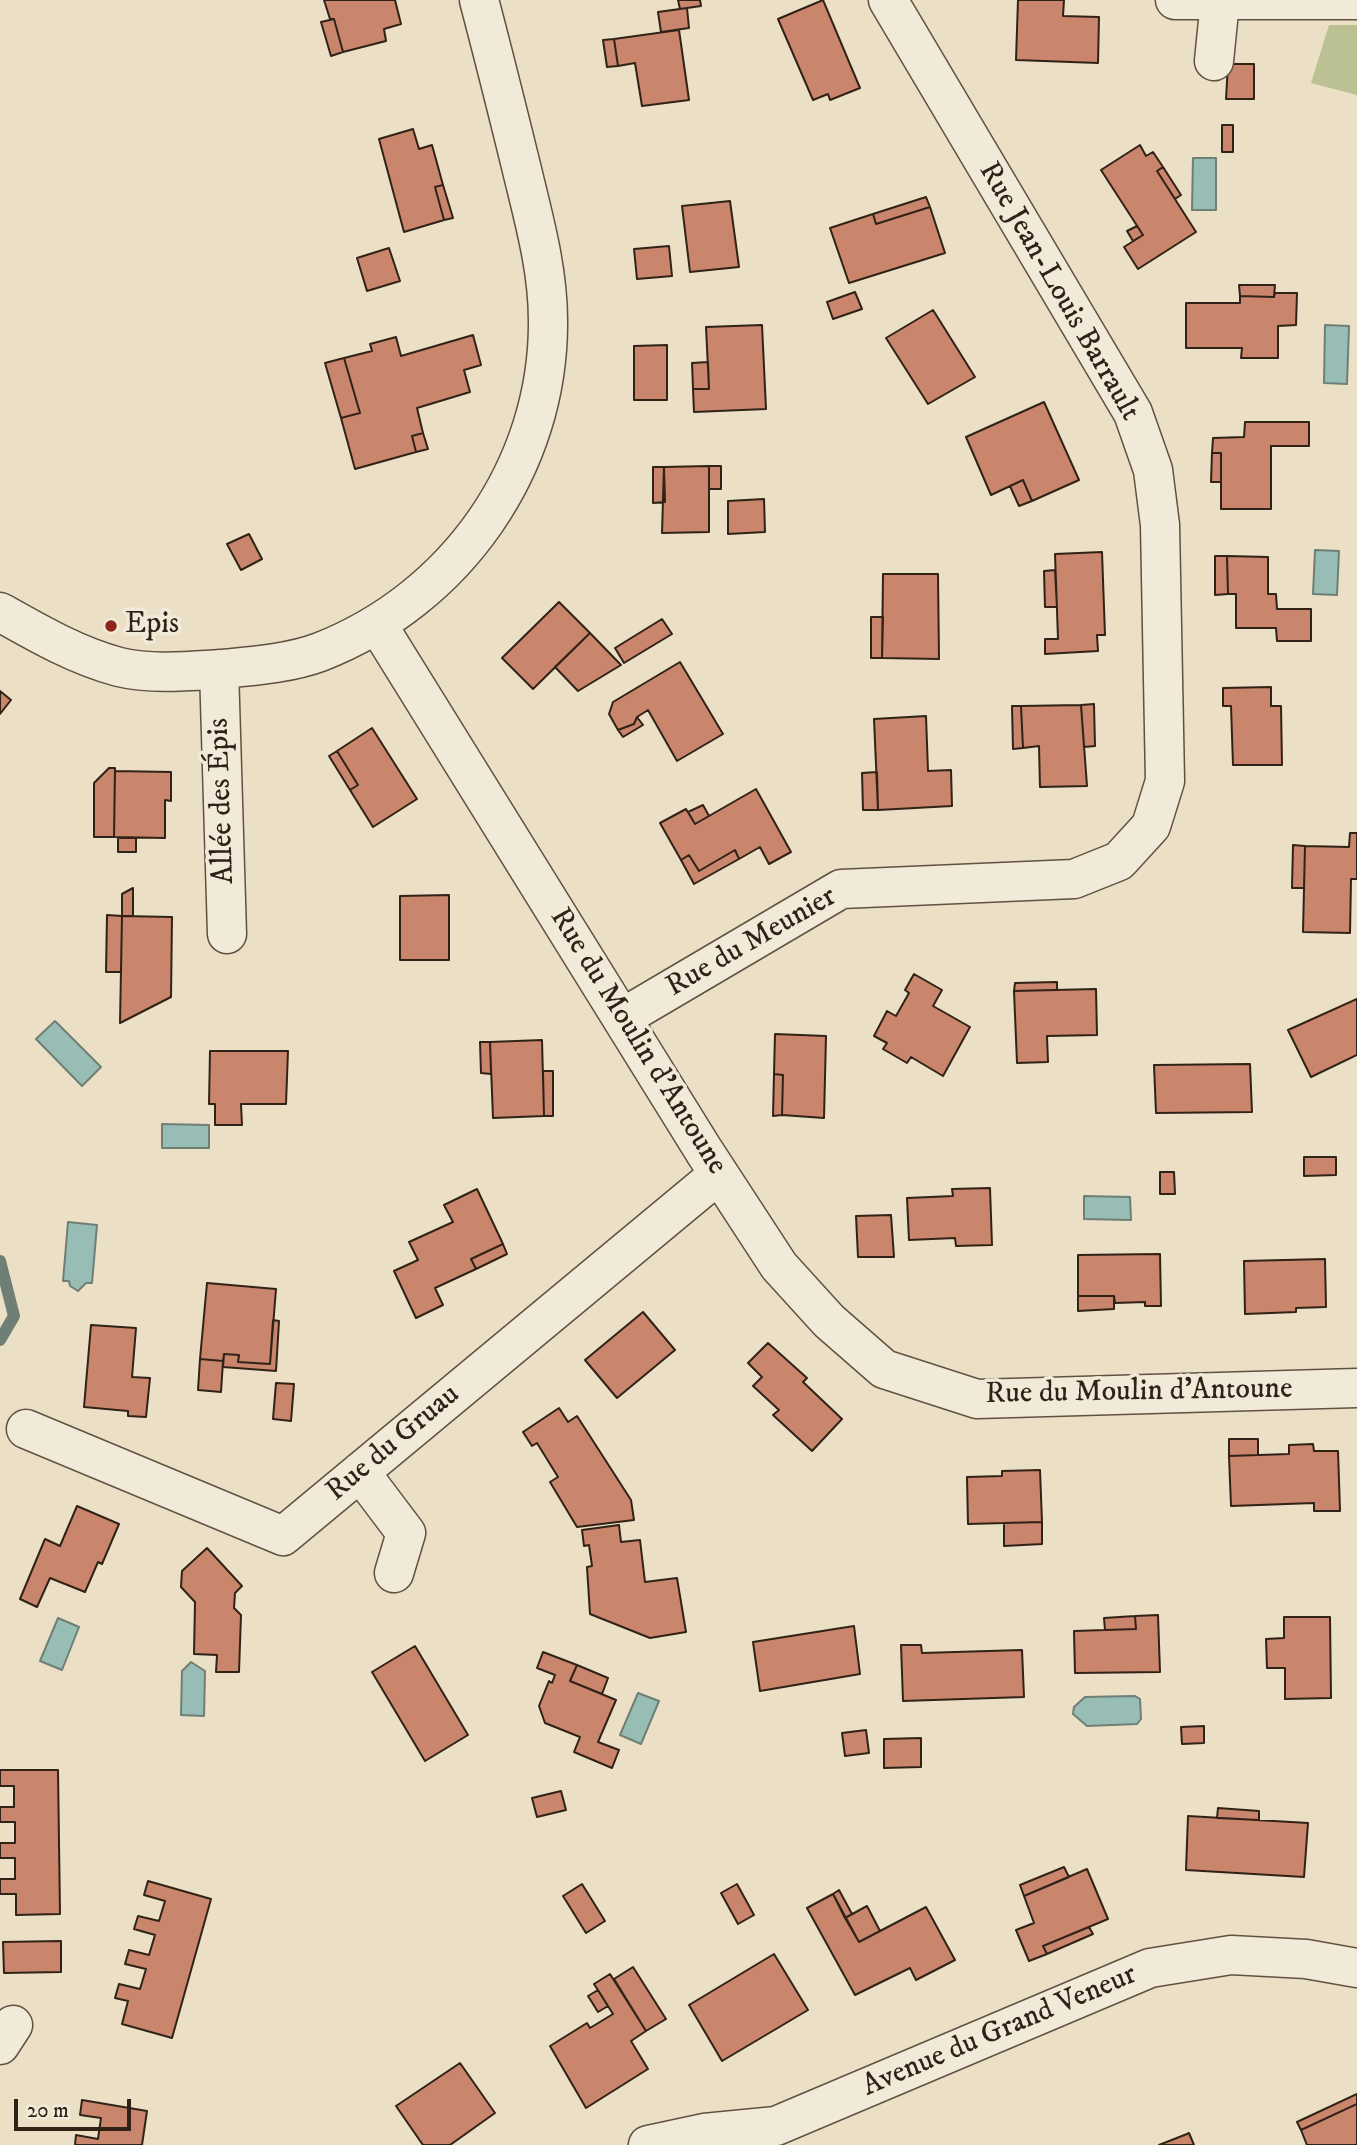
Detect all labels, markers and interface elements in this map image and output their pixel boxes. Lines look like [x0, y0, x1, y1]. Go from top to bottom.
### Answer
street label: Rue Jean-Louis Barrault [969, 156, 1147, 428]
place label: Epis [125, 608, 179, 644]
marker: Epis [103, 618, 119, 634]
street label: Allée des Épis [202, 717, 244, 885]
street label: Rue du Meunier [661, 880, 843, 1006]
street label: Rue du Moulin d'Antoune [540, 902, 734, 1182]
street label: Rue du Moulin d'Antoune [985, 1372, 1293, 1414]
street label: Rue du Gruau [320, 1378, 468, 1510]
street label: Avenue du Grand Veneur [858, 1958, 1142, 2106]
scale bar [18, 2086, 135, 2130]
text: 20 m [27, 2098, 69, 2124]

